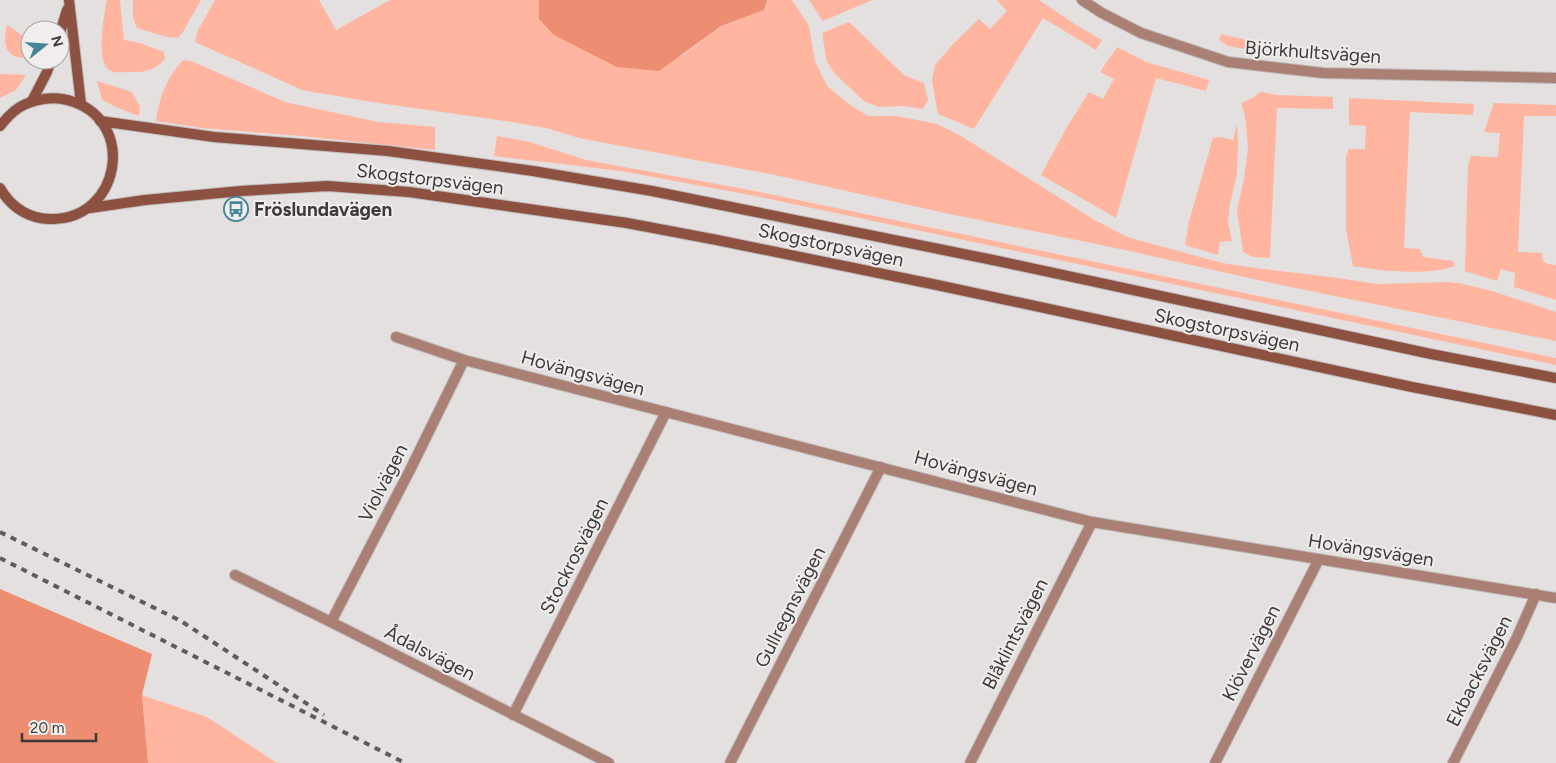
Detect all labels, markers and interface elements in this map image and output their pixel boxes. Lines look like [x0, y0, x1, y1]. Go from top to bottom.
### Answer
north arrow [20, 20, 70, 70]
text: N [47, 34, 67, 49]
street label: Björkhultsvägen [1244, 36, 1382, 68]
street label: Skogstorpsvägen [355, 159, 505, 199]
bus stop icon: Fröslundavägen [223, 196, 249, 222]
place label: Fröslundavägen [254, 198, 392, 221]
street label: Skogstorpsvägen [756, 218, 906, 272]
street label: Skogstorpsvägen [1152, 303, 1302, 357]
street label: Hovängsvägen [519, 345, 647, 401]
street label: Violvägen [354, 440, 412, 526]
street label: Hovängsvägen [912, 445, 1040, 501]
street label: Stockrosvägen [535, 494, 613, 618]
street label: Hovängsvägen [1307, 529, 1435, 571]
street label: Gullregnsvägen [750, 543, 830, 671]
street label: Blåklintsvägen [977, 575, 1053, 693]
street label: Klövervägen [1217, 601, 1285, 705]
street label: Ekbacksvägen [1441, 612, 1517, 730]
street label: Ådalsvägen [381, 620, 479, 686]
scale bar [22, 710, 96, 742]
text: 20 m [30, 719, 64, 737]

